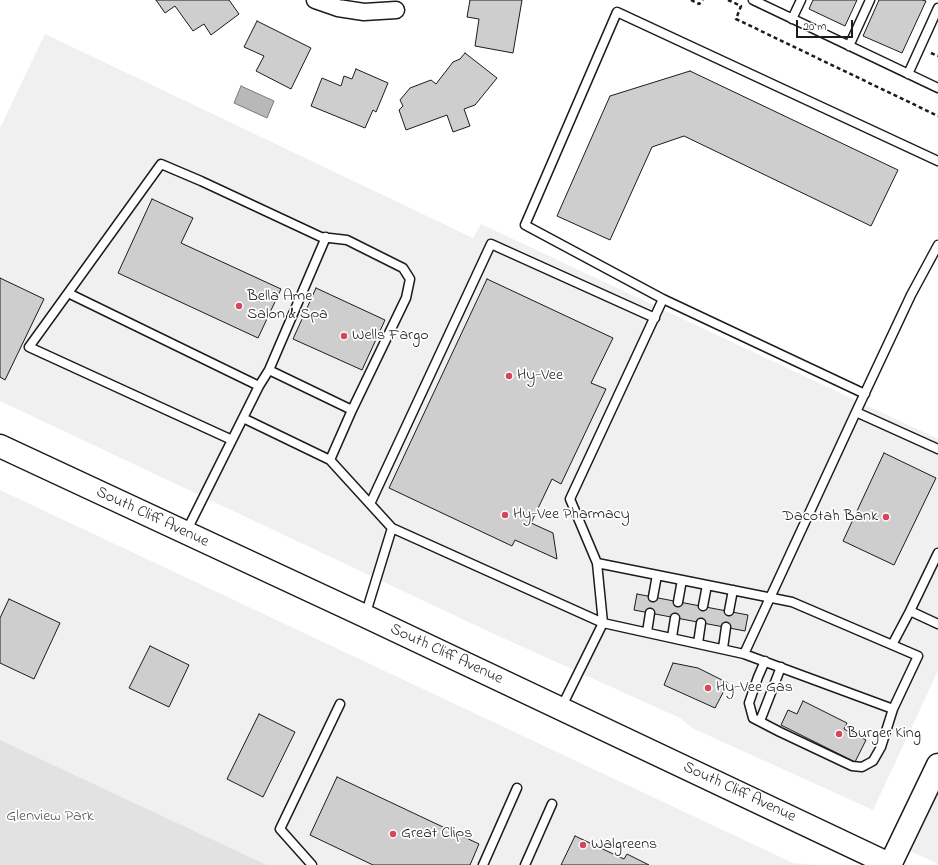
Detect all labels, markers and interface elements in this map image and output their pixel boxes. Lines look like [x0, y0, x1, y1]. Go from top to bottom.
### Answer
scale bar [798, 12, 855, 38]
text: 20 m [803, 18, 826, 36]
place label: Bella Ame Salon & Spa [247, 287, 328, 325]
marker: Bella Ame Salon & Spa [234, 301, 244, 311]
place label: Wells Fargo [352, 326, 429, 346]
marker: Wells Fargo [339, 331, 349, 341]
place label: Hy-Vee [517, 366, 563, 386]
marker: Hy-Vee [504, 371, 514, 381]
street label: South Cliff Avenue [92, 483, 212, 553]
place label: Hy-Vee Pharmacy [513, 505, 630, 525]
place label: Dacotah Bank [782, 507, 878, 527]
marker: Hy-Vee Pharmacy [500, 510, 510, 520]
marker: Dacotah Bank [881, 512, 891, 522]
street label: South Cliff Avenue [386, 620, 506, 690]
place label: Hy-Vee Gas [716, 678, 793, 698]
marker: Hy-Vee Gas [703, 683, 713, 693]
place label: Burger King [847, 724, 921, 744]
marker: Burger King [834, 729, 844, 739]
street label: South Cliff Avenue [679, 758, 799, 828]
park label: Glenview Park [6, 807, 94, 827]
place label: Great Clips [401, 824, 472, 844]
marker: Great Clips [388, 829, 398, 839]
place label: Walgreens [591, 835, 657, 855]
marker: Walgreens [578, 840, 588, 850]

